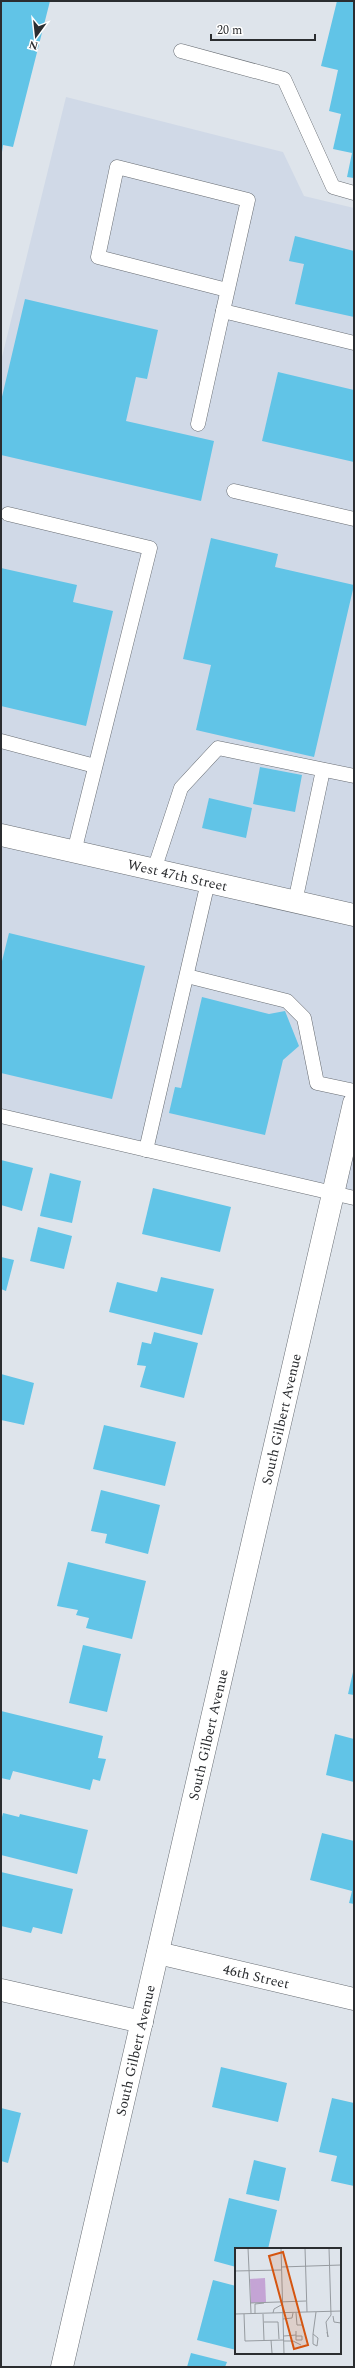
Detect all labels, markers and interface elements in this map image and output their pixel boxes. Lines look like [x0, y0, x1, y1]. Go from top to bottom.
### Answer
north arrow [16, 16, 56, 56]
scale bar [211, 16, 315, 42]
text: 20 m [217, 21, 242, 40]
text: N [27, 36, 40, 55]
street label: West 47th Street [125, 854, 230, 897]
street label: South Gilbert Avenue [256, 1351, 307, 1487]
street label: South Gilbert Avenue [183, 1667, 234, 1802]
street label: 46th Street [221, 1959, 291, 1994]
street label: South Gilbert Avenue [110, 1983, 161, 2118]
inset map [235, 2248, 341, 2354]

